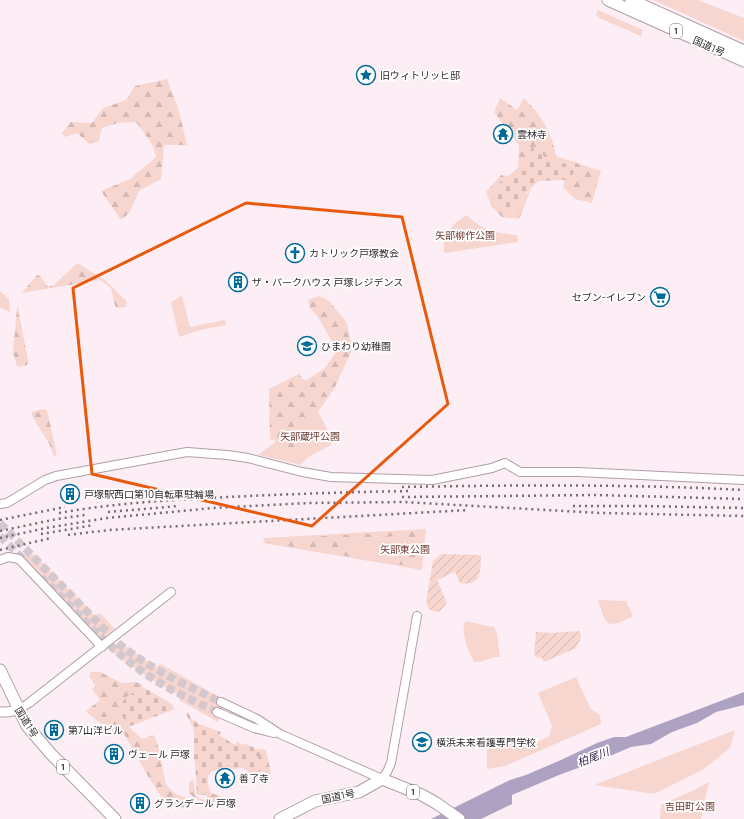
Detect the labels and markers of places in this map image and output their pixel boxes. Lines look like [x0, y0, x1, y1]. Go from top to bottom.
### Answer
place icon: 旧ウィトリッヒ邸 [355, 64, 377, 86]
place label: 旧ウィトリッヒ邸 [380, 68, 460, 82]
temple icon: 雲林寺 [492, 123, 514, 145]
place label: 雲林寺 [517, 127, 547, 141]
church icon: カトリック戸塚教会 [284, 242, 306, 264]
place label: カトリック戸塚教会 [309, 246, 399, 260]
building icon: ザ・パークハウス 戸塚レジデンス [227, 271, 249, 293]
place label: ザ・パークハウス 戸塚レジデンス [252, 275, 403, 289]
supermarket icon: セブン-イレブン [649, 286, 671, 308]
place label: セブン-イレブン [572, 290, 646, 304]
school or university icon: ひまわり幼稚園 [296, 335, 318, 357]
place label: ひまわり幼稚園 [321, 339, 391, 353]
building icon: 戸塚駅西口第10自転車駐輪場 [59, 483, 81, 505]
place label: 戸塚駅西口第10自転車駐輪場 [84, 487, 214, 501]
building icon: 第7山洋ビル [43, 719, 65, 741]
place label: 第7山洋ビル [68, 723, 123, 737]
school or university icon: 横浜未来看護専門学校 [411, 731, 433, 753]
place label: 横浜未来看護専門学校 [436, 735, 536, 749]
building icon: ヴェール 戸塚 [103, 743, 125, 765]
place label: ヴェール 戸塚 [128, 747, 190, 761]
temple icon: 善了寺 [214, 767, 236, 789]
place label: 善了寺 [239, 771, 269, 785]
building icon: グランデール 戸塚 [129, 792, 151, 814]
place label: グランデール 戸塚 [154, 796, 236, 810]

